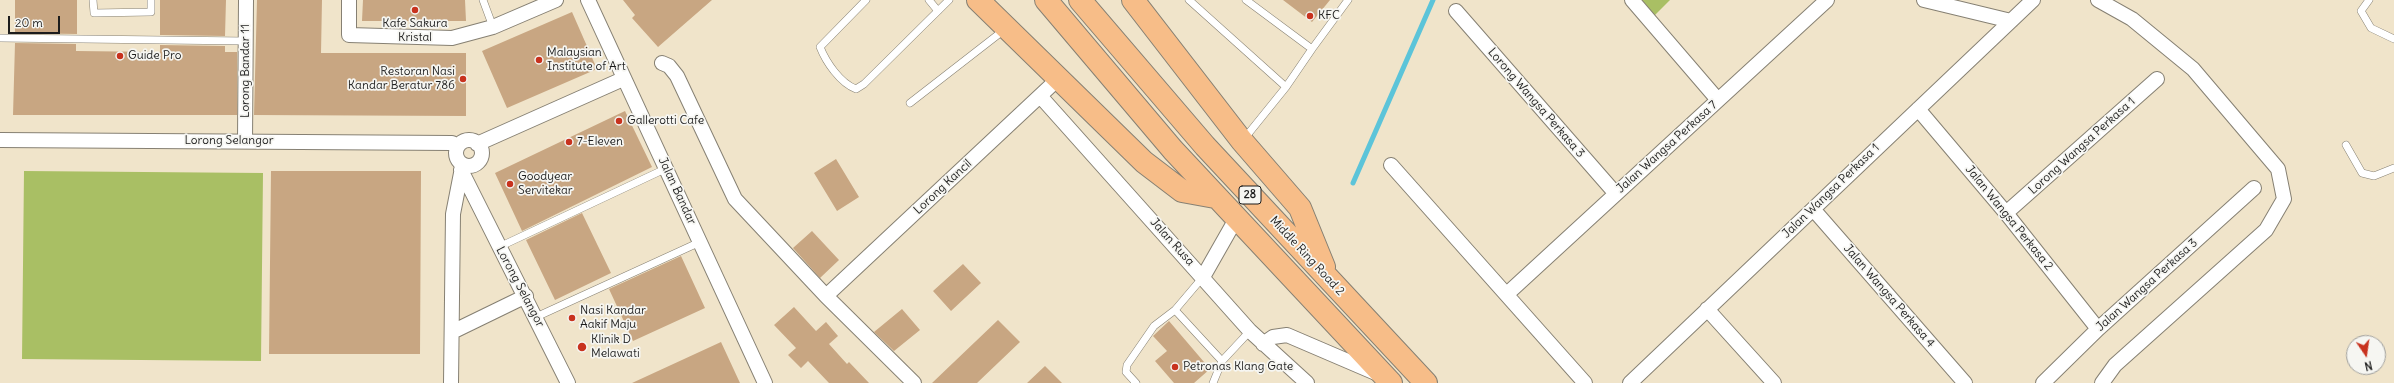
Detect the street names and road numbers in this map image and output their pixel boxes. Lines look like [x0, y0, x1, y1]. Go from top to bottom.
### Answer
street label: Lorong Bandar 11 [239, 24, 253, 118]
street label: Lorong Wangsa Perkasa 3 [1485, 45, 1587, 161]
street label: Lorong Wangsa Perkasa 1 [2026, 94, 2138, 198]
street label: Jalan Wangsa Perkasa 7 [1614, 98, 1720, 196]
street label: Lorong Selangor [184, 134, 274, 148]
street label: Jalan Wangsa Perkasa 1 [1779, 141, 1883, 241]
street label: Jalan Bandar [655, 155, 699, 227]
street label: Lorong Kancil [911, 157, 975, 217]
street label: Jalan Wangsa Perkasa 2 [1962, 162, 2056, 274]
road number: 28 [1239, 186, 1261, 204]
street label: Middle Ring Road 2 [1267, 213, 1347, 299]
street label: Jalan Rusa [1147, 215, 1197, 269]
street label: Jalan Wangsa Perkasa 3 [2093, 236, 2201, 334]
street label: Jalan Wangsa Perkasa 4 [1840, 242, 1938, 350]
street label: Lorong Selangor [493, 244, 547, 330]

